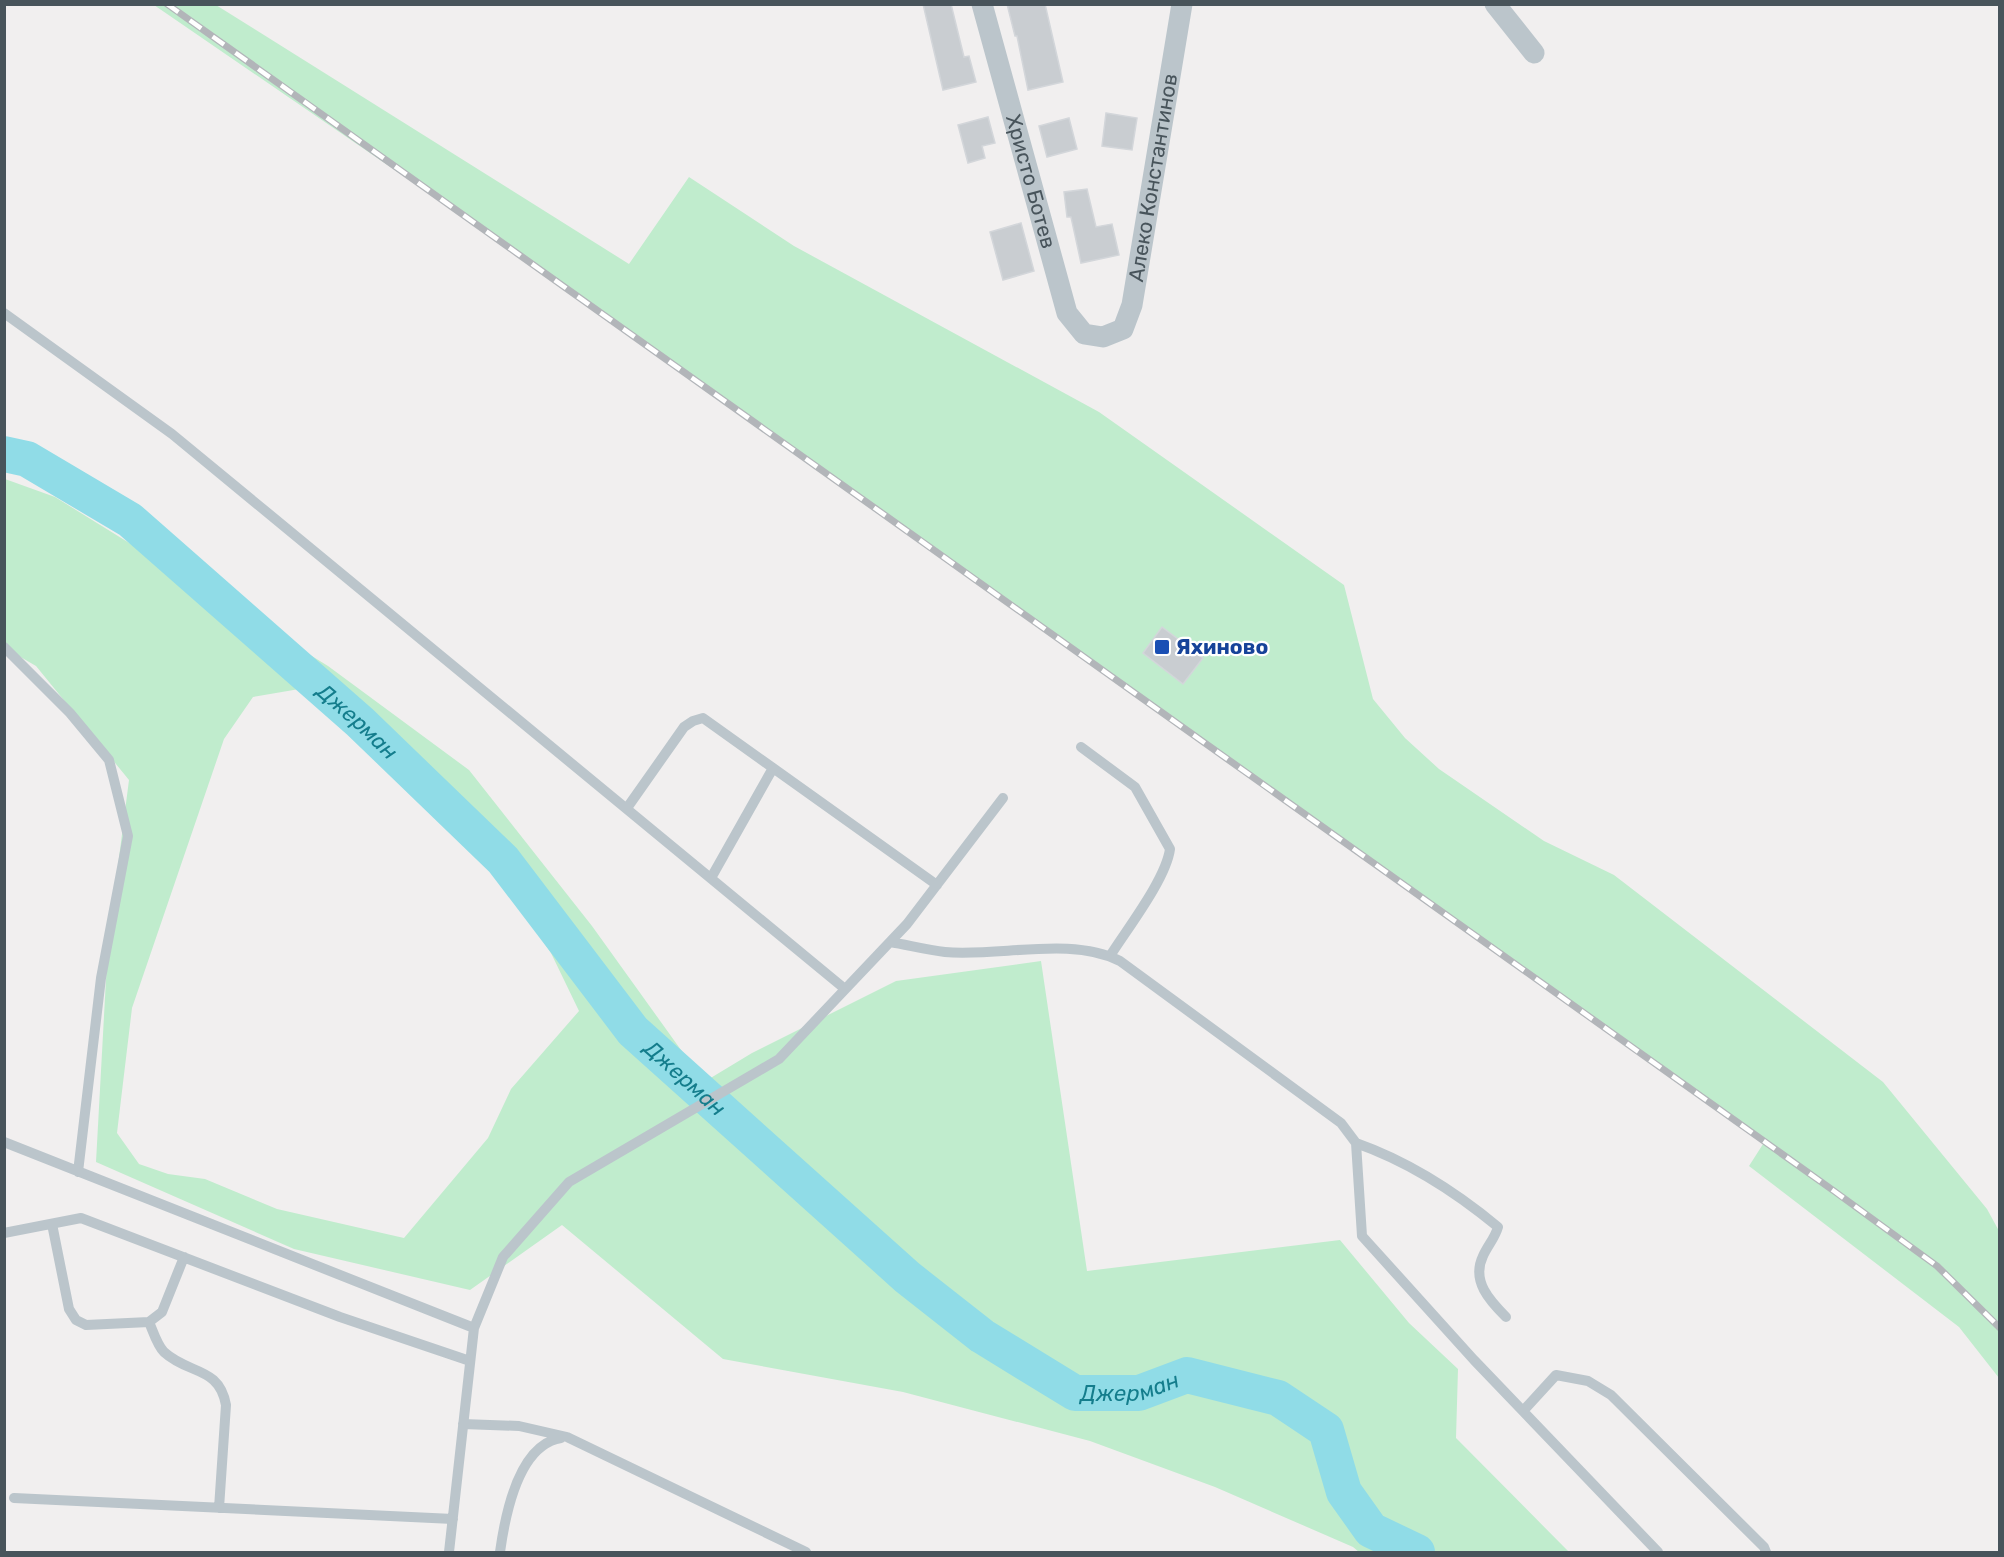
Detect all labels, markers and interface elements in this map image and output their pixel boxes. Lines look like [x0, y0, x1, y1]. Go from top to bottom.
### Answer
street label: Алеко Константинов [1123, 72, 1182, 284]
street label: Христо Ботев [1001, 111, 1062, 251]
place label: Яхиново [1176, 634, 1268, 659]
marker: Яхиново [1153, 638, 1171, 656]
water label: Джерман [310, 676, 403, 765]
water label: Джерман [637, 1033, 731, 1122]
water label: Джерман [1078, 1366, 1183, 1407]

